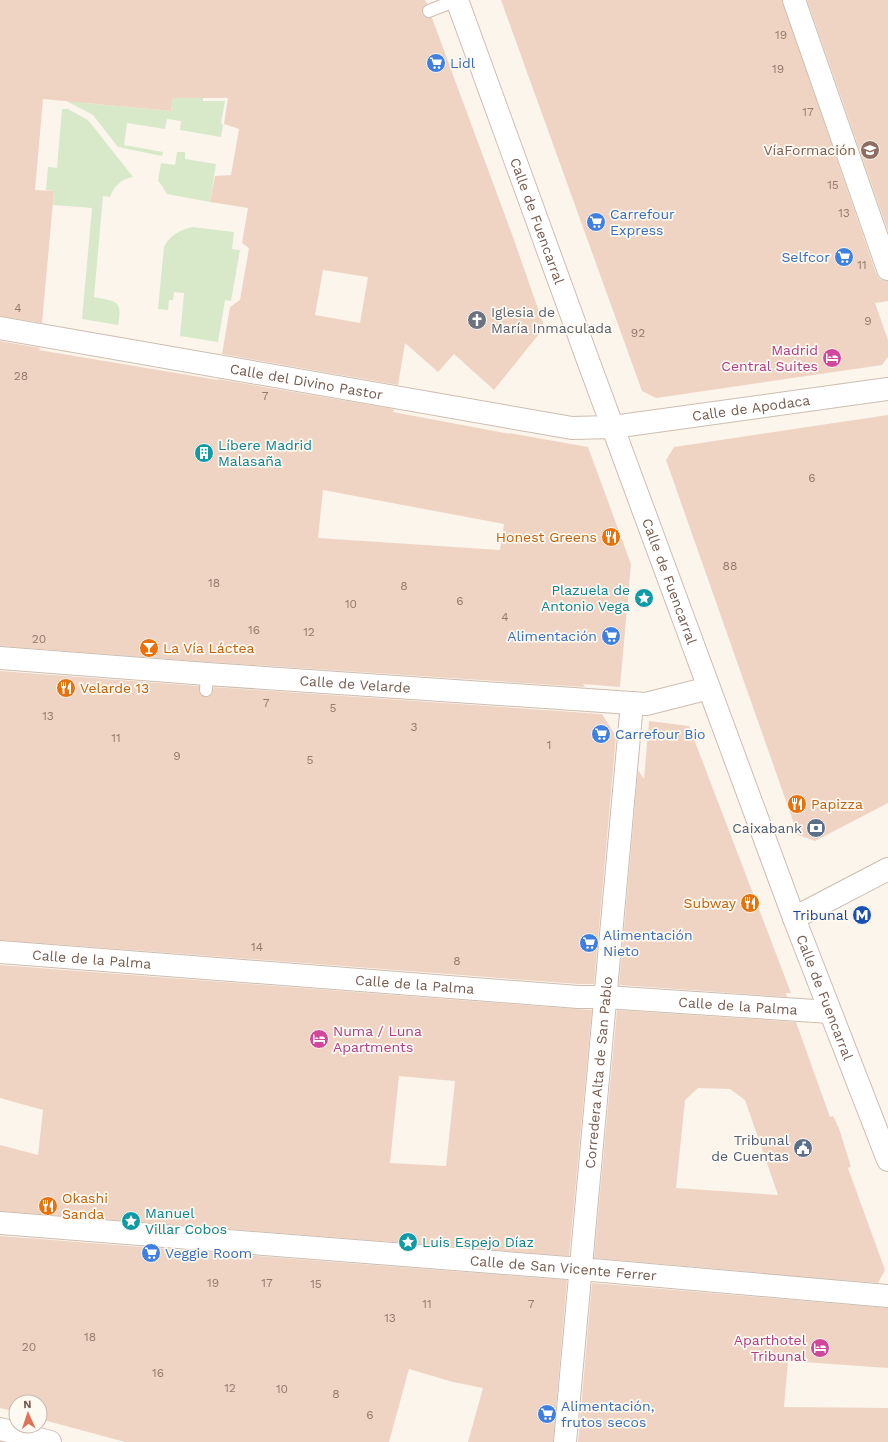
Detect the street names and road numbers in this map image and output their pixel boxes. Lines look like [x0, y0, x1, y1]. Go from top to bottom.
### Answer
street label: Calle de Fuencarral [507, 156, 568, 287]
street label: Calle del Divino Pastor [229, 360, 384, 403]
street label: Calle de Apodaca [691, 392, 811, 424]
street label: Calle de Fuencarral [639, 516, 700, 647]
street label: Calle de Velarde [299, 672, 411, 696]
street label: Calle de Fuencarral [793, 932, 857, 1063]
street label: Calle de la Palma [32, 947, 152, 972]
street label: Calle de la Palma [355, 972, 475, 997]
street label: Corredera Alta de San Pablo [582, 976, 615, 1169]
street label: Calle de la Palma [678, 994, 798, 1018]
street label: Calle de San Vicente Ferrer [469, 1252, 658, 1284]

